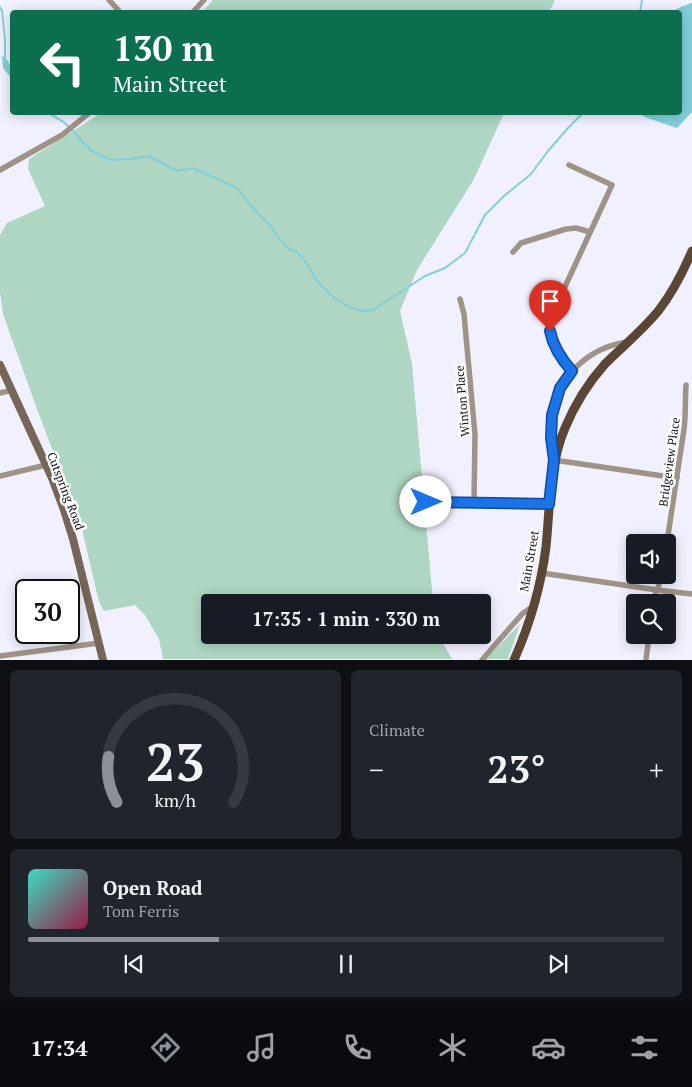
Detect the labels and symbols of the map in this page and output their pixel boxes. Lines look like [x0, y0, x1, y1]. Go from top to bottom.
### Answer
pin [529, 280, 571, 331]
street label: Winton Place [451, 365, 473, 437]
street label: Bridgeview Place [655, 416, 683, 508]
street label: Cutspring Road [44, 450, 88, 532]
position arrow [399, 475, 451, 527]
street label: Main Street [516, 529, 542, 593]
speed limit sign: 30 [15, 579, 80, 644]

